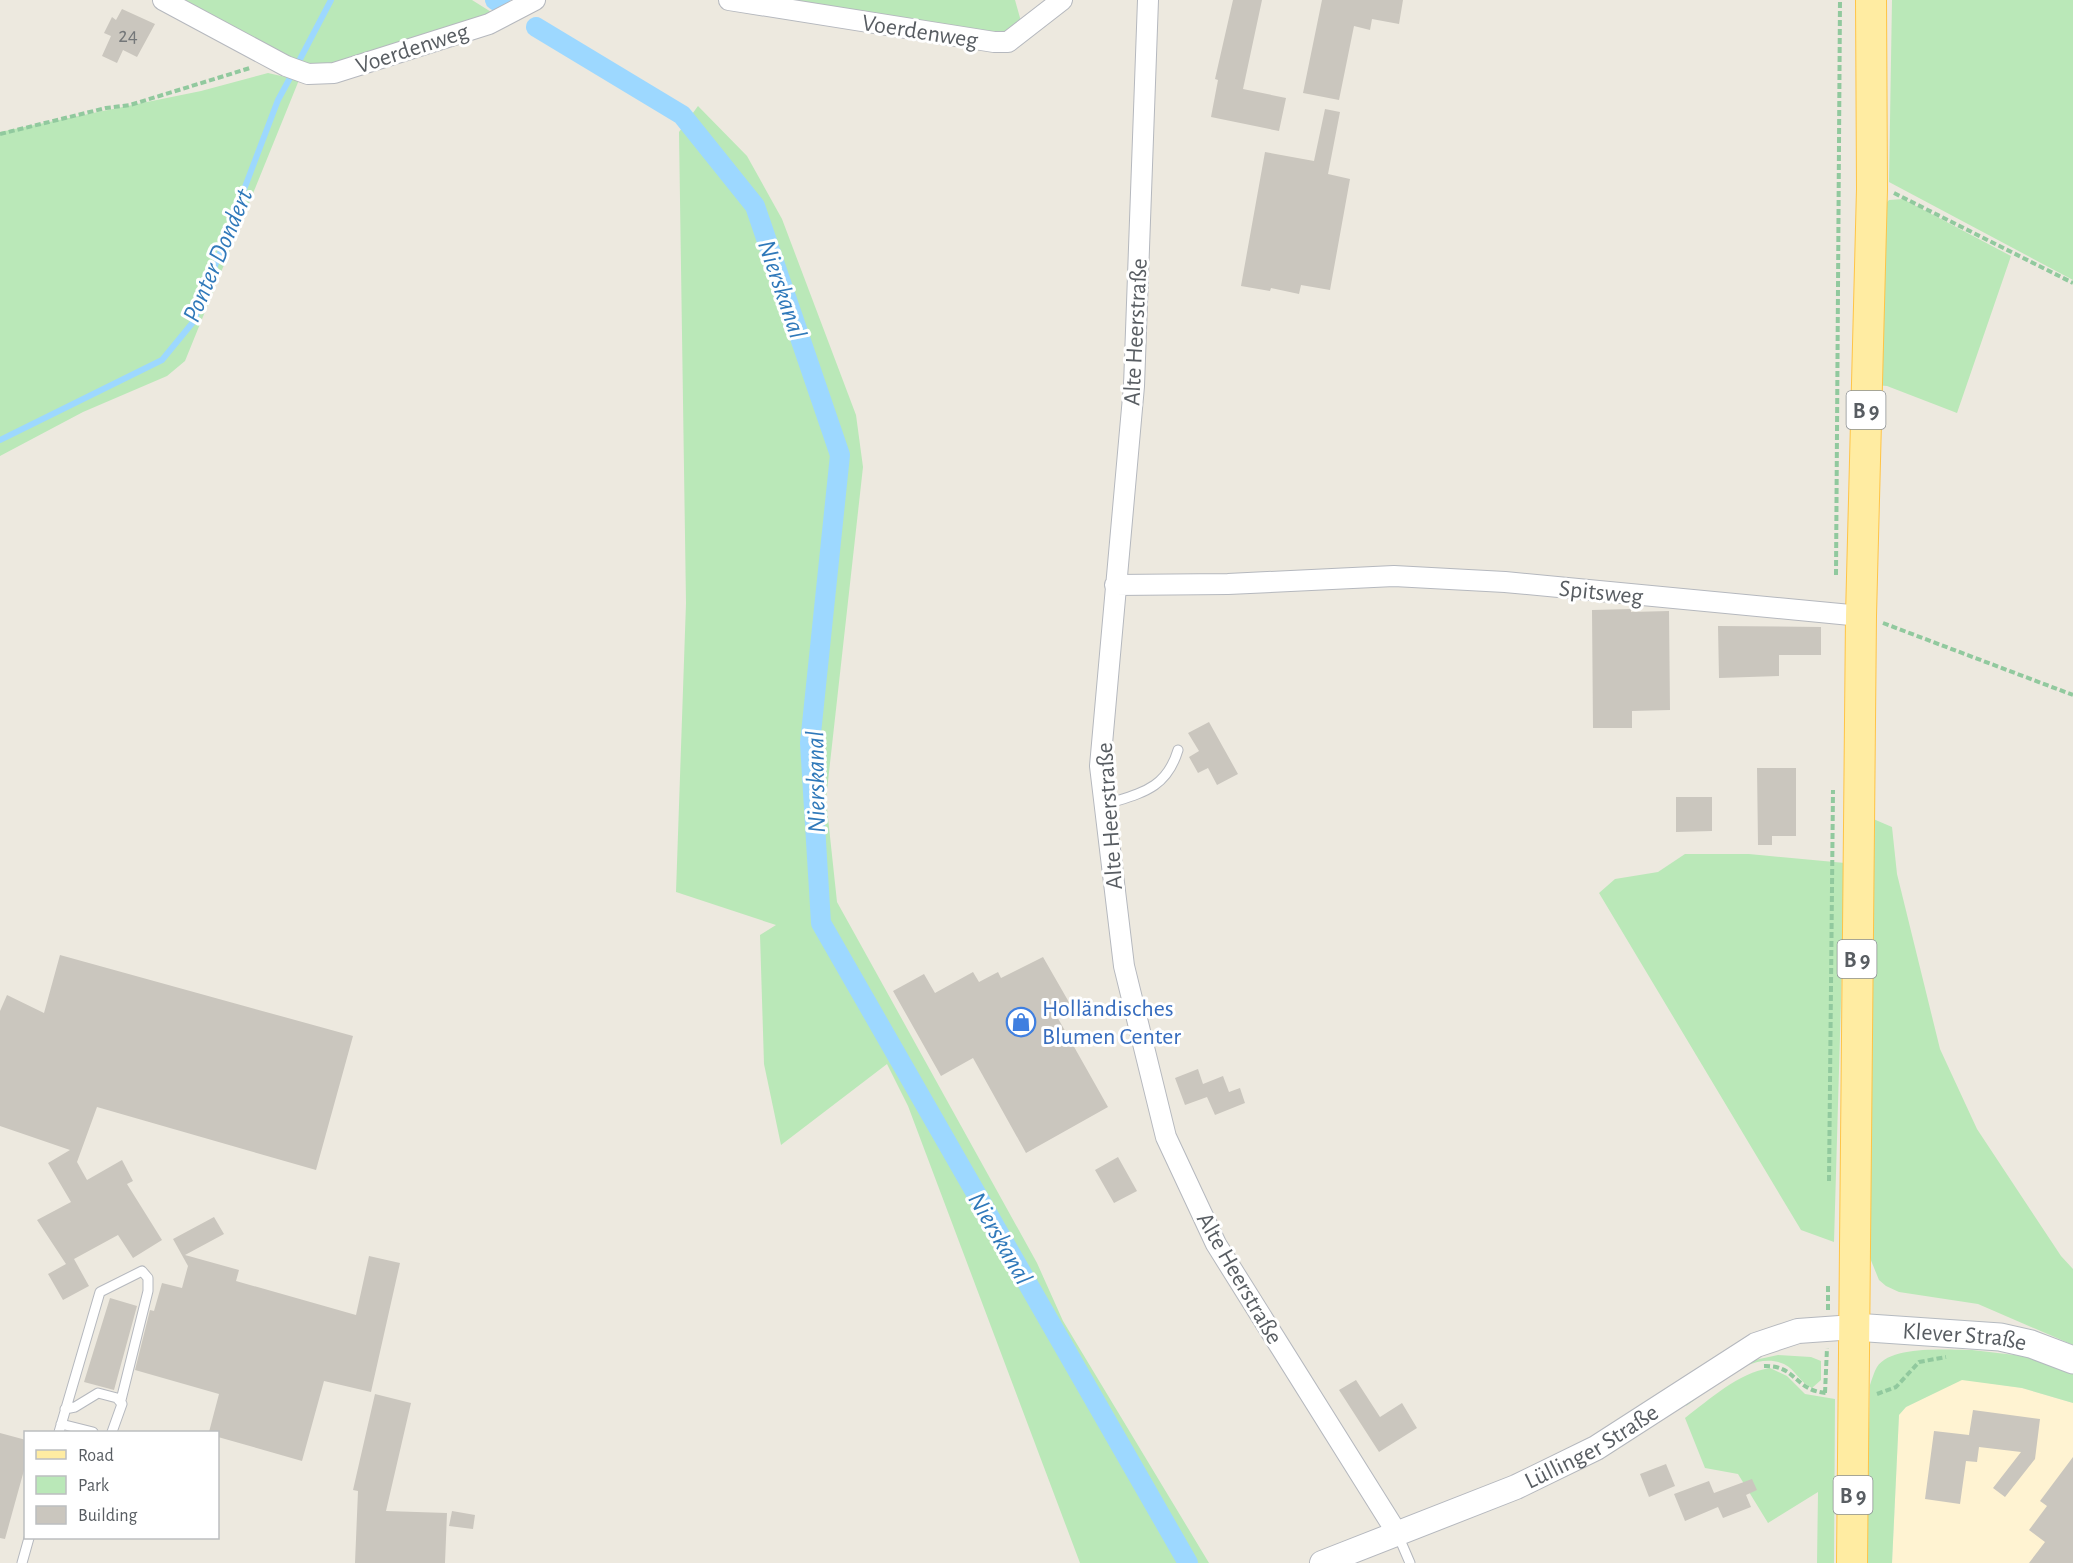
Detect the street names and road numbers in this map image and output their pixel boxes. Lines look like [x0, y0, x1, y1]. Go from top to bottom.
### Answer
street label: Voerdenweg [860, 11, 980, 53]
street label: Voerdenweg [353, 19, 472, 78]
street label: Alte Heerstraße [1120, 258, 1152, 406]
road number: B 9 [1846, 391, 1886, 429]
street label: Spitsweg [1558, 577, 1644, 609]
street label: Alte Heerstraße [1093, 742, 1127, 890]
road number: B 9 [1838, 940, 1876, 978]
street label: Alte Heerstraße [1192, 1209, 1286, 1348]
street label: Klever Straße [1902, 1319, 2029, 1356]
street label: Lüllinger Straße [1521, 1400, 1663, 1494]
road number: B 9 [1834, 1476, 1872, 1514]

